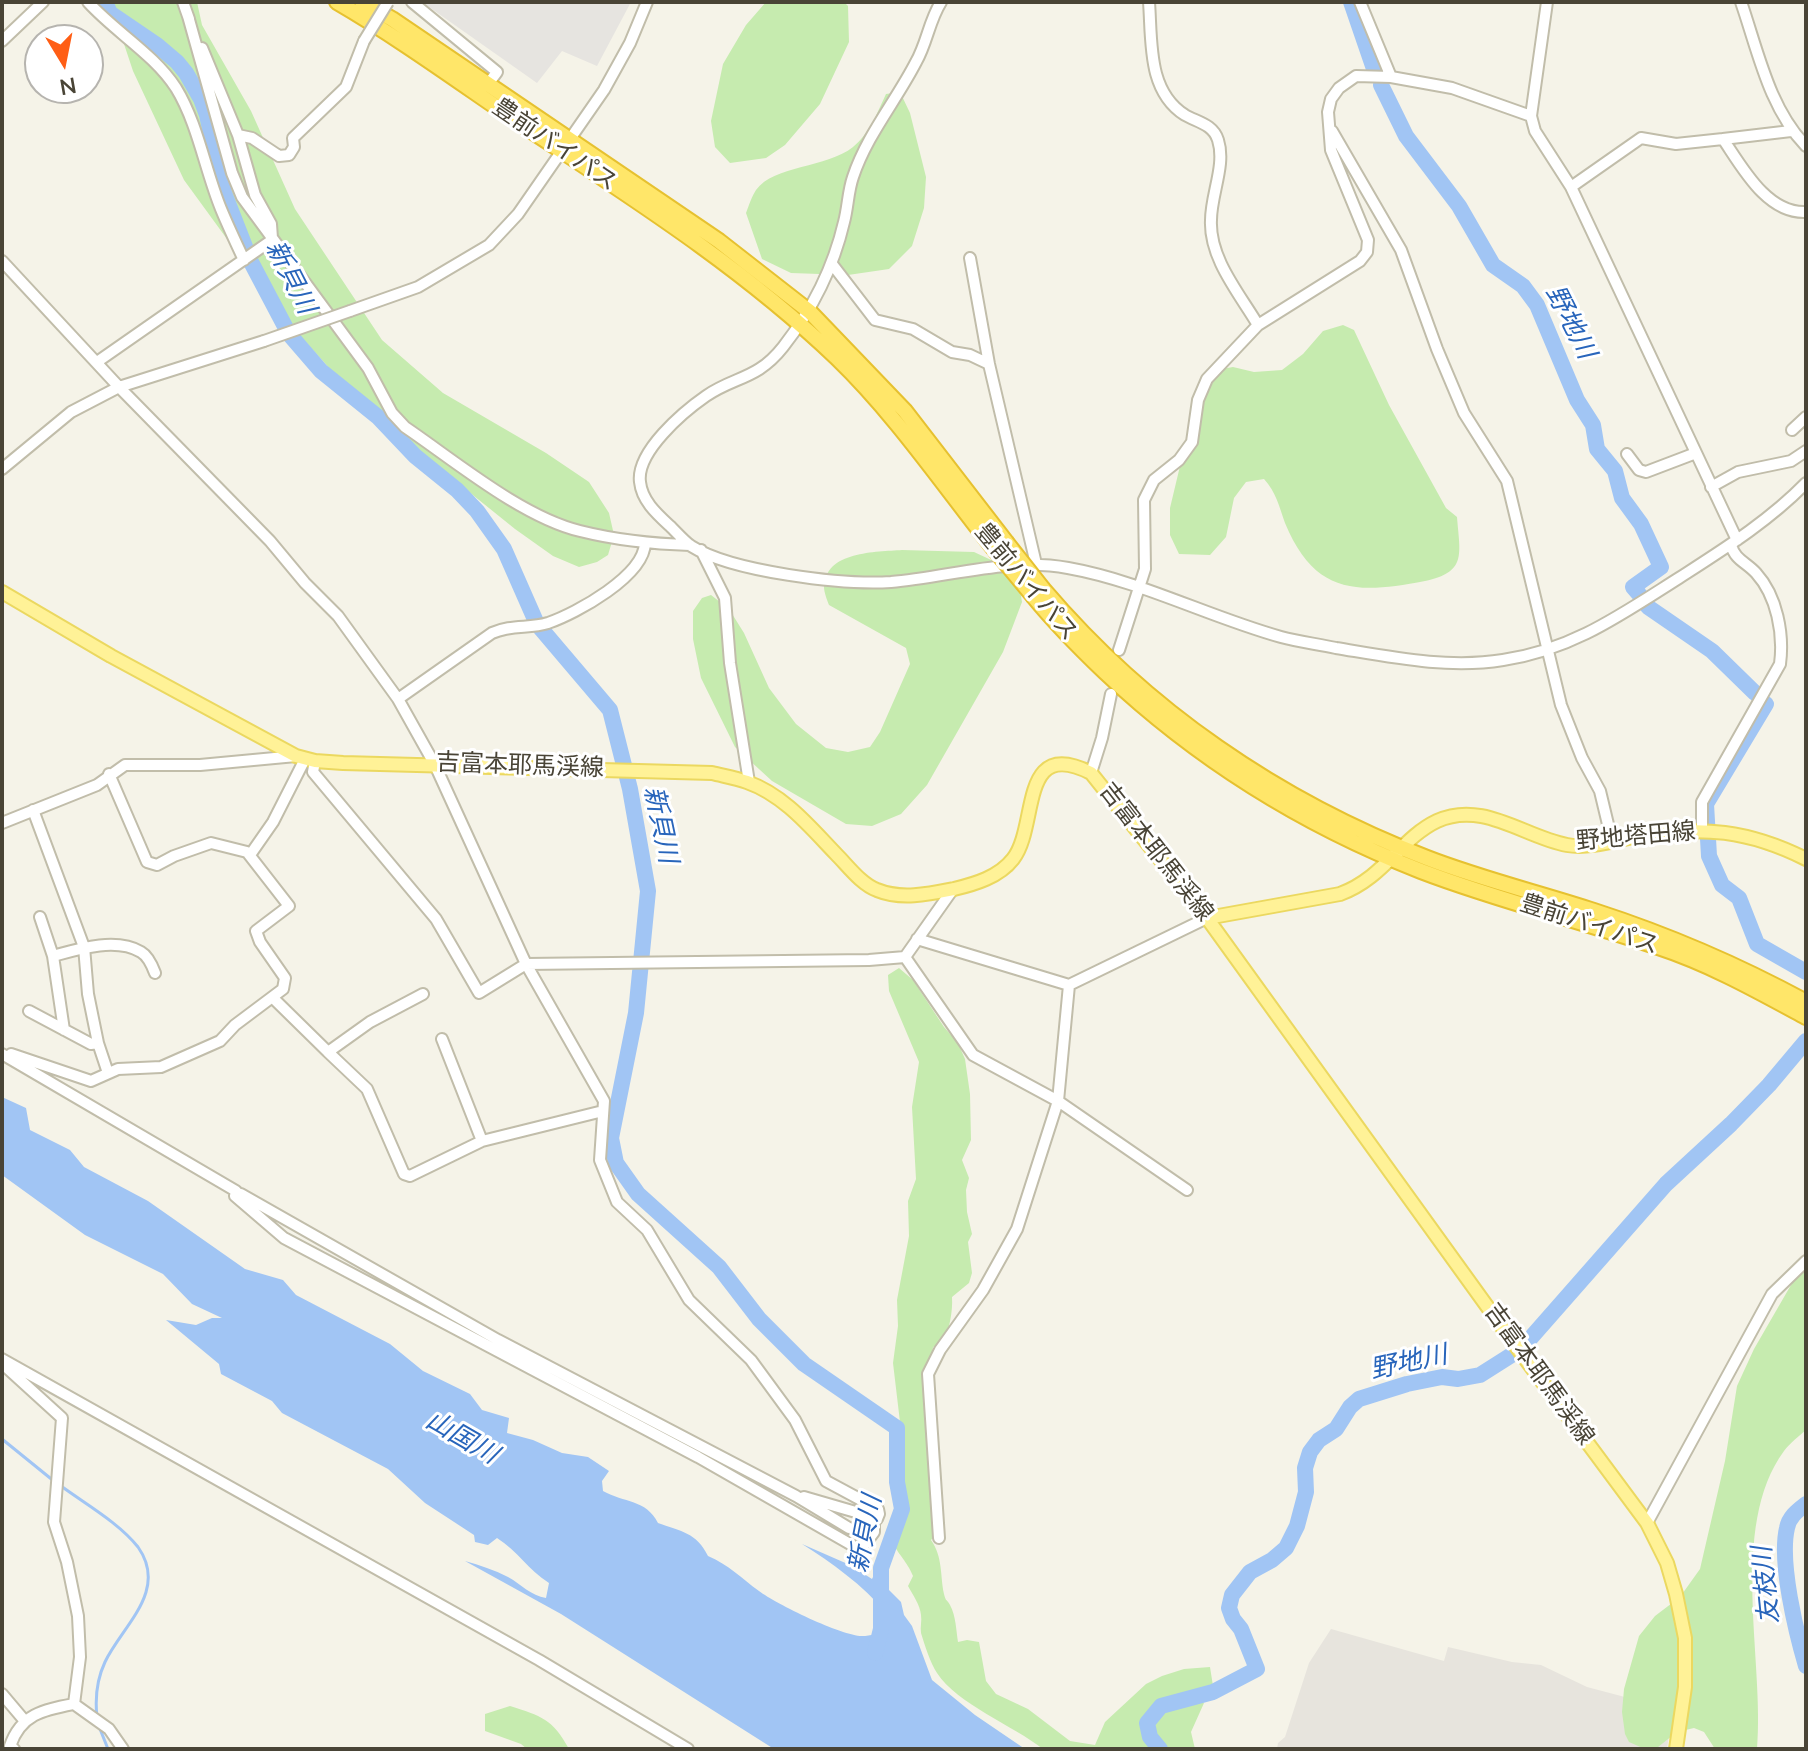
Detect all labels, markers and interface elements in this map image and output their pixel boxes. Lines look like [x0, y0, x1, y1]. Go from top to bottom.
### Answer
north arrow [24, 24, 104, 104]
text: N [57, 69, 79, 102]
street label: 豊前バイパス [486, 94, 622, 198]
water label: 新貝川 [257, 236, 321, 320]
water label: 野地川 [1537, 281, 1601, 365]
street label: 豊前バイパス [968, 519, 1082, 647]
street label: 吉富本耶馬渓線 [436, 750, 604, 784]
street label: 吉富本耶馬渓線 [1092, 778, 1218, 928]
water label: 新貝川 [636, 784, 682, 866]
street label: 野地塔田線 [1575, 818, 1697, 858]
street label: 豊前バイパス [1516, 890, 1662, 962]
street label: 吉富本耶馬渓線 [1477, 1299, 1599, 1451]
water label: 野地川 [1368, 1341, 1450, 1387]
water label: 山国川 [419, 1406, 503, 1472]
water label: 新貝川 [844, 1493, 890, 1575]
water label: 友枝川 [1748, 1545, 1788, 1625]

